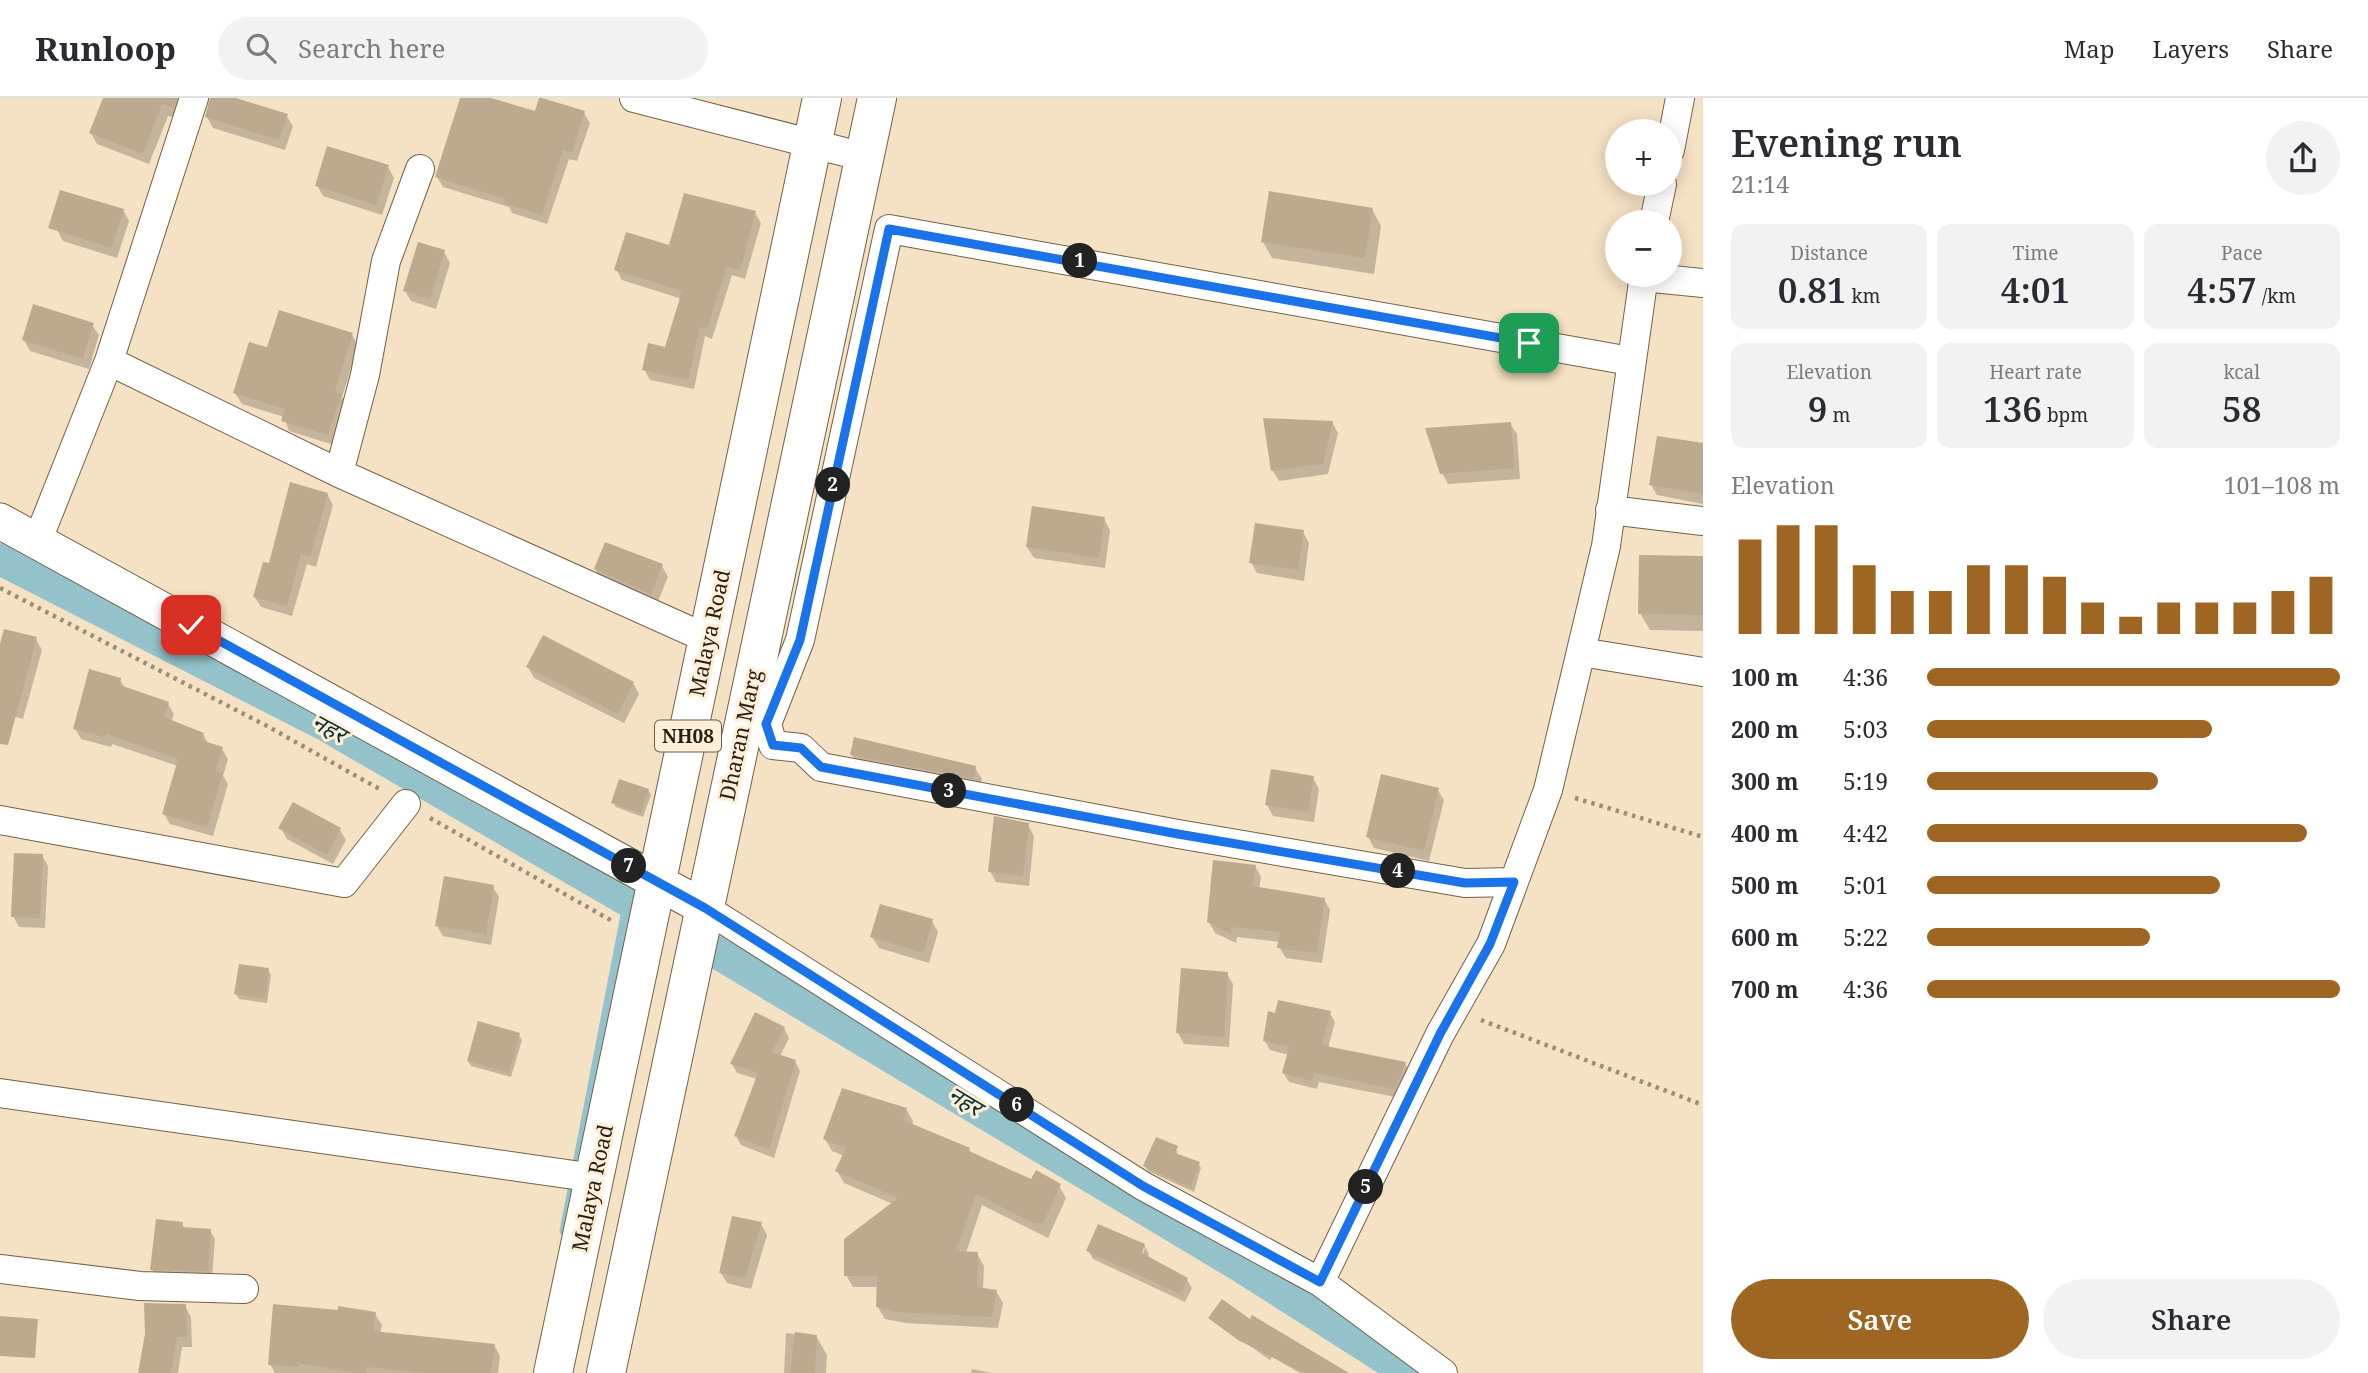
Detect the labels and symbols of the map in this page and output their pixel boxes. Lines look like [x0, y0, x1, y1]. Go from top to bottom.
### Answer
pin: 1 [1062, 244, 1098, 278]
pin [1499, 313, 1559, 373]
pin: 2 [816, 468, 850, 502]
street label: Malaya Road [682, 567, 736, 699]
pin [161, 595, 221, 655]
street label: Dharan Marg [712, 666, 768, 803]
water label: नहर [307, 705, 356, 752]
road number: NH08 [655, 720, 721, 751]
pin: 3 [932, 774, 967, 808]
pin: 7 [612, 848, 646, 884]
pin: 4 [1380, 854, 1416, 888]
water label: नहर [943, 1078, 992, 1125]
pin: 6 [1000, 1088, 1034, 1122]
street label: Malaya Road [565, 1122, 619, 1254]
pin: 5 [1348, 1170, 1384, 1204]

